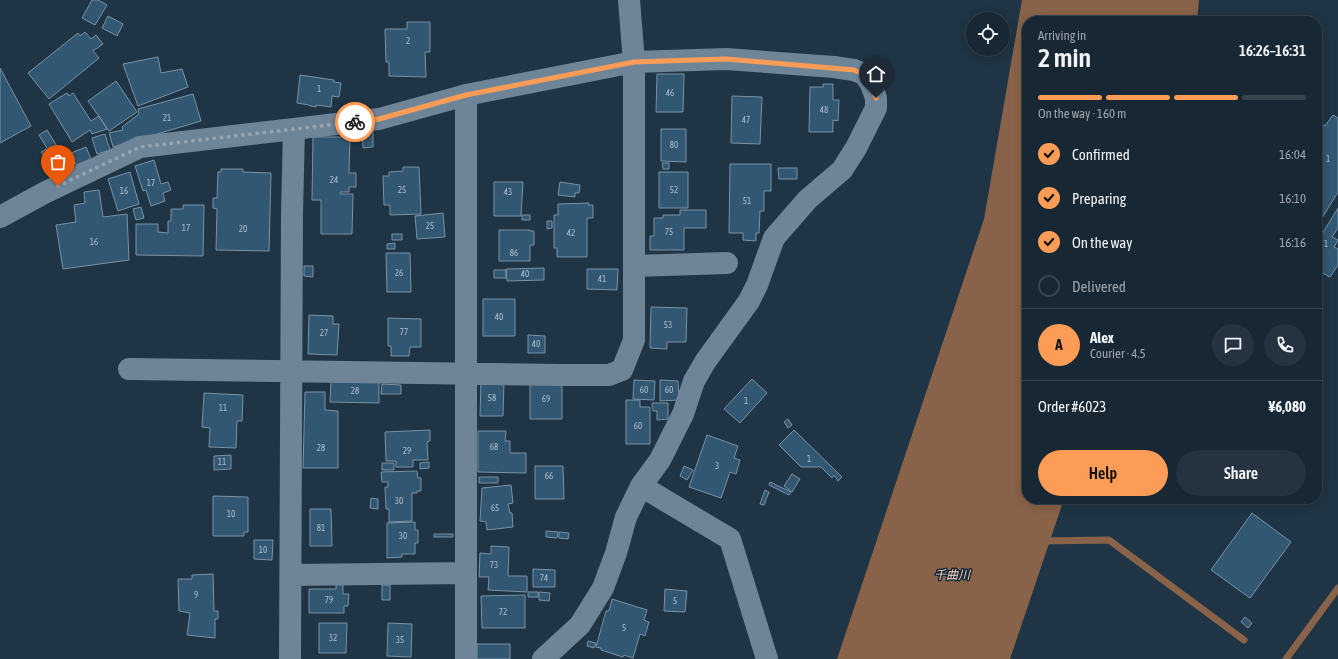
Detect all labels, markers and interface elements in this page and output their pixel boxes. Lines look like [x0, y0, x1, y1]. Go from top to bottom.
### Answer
map controls [966, 12, 1010, 56]
button: locate [966, 12, 1010, 56]
text: Arriving in [1038, 28, 1086, 43]
house number: 2 [406, 36, 410, 46]
text: 16:26–16:31 [1239, 42, 1306, 59]
text: 2 min [1038, 43, 1091, 73]
pin [859, 57, 893, 98]
icon: home [865, 63, 887, 85]
house number: 1 [317, 84, 321, 94]
house number: 46 [666, 88, 674, 98]
courier [335, 102, 375, 142]
house number: 48 [820, 105, 828, 115]
text: On the way · 160 m [1038, 106, 1126, 121]
icon: bike [344, 111, 366, 133]
house number: 21 [163, 113, 171, 123]
house number: 47 [742, 115, 750, 125]
house number: 80 [670, 140, 678, 150]
icon: check [1038, 143, 1060, 165]
pin [41, 145, 75, 186]
text: Confirmed [1072, 146, 1130, 163]
text: 16:04 [1279, 147, 1306, 162]
icon: bag [47, 151, 69, 173]
house number: 1 [1326, 154, 1330, 164]
house number: 24 [330, 175, 338, 185]
house number: 17 [147, 178, 155, 188]
house number: 25 [398, 185, 406, 195]
house number: 52 [670, 185, 678, 195]
house number: 16 [120, 186, 128, 196]
house number: 43 [504, 187, 512, 197]
icon: check [1038, 187, 1060, 209]
text: Preparing [1072, 190, 1126, 207]
text: 16:10 [1279, 191, 1306, 206]
house number: 51 [743, 196, 751, 206]
house number: 25 [426, 221, 434, 231]
house number: 17 [182, 223, 190, 233]
house number: 20 [239, 224, 247, 234]
house number: 75 [665, 227, 673, 237]
house number: 42 [567, 228, 575, 238]
icon: check [1038, 231, 1060, 253]
text: On the way [1072, 234, 1133, 251]
text: 16:16 [1279, 235, 1306, 250]
house number: 16 [90, 237, 98, 247]
house number: 1 [1324, 239, 1328, 249]
house number: 86 [510, 248, 518, 258]
house number: 26 [395, 268, 403, 278]
house number: 40 [521, 269, 529, 279]
house number: 41 [598, 274, 606, 284]
text: Delivered [1072, 278, 1126, 295]
house number: 40 [495, 312, 503, 322]
house number: 53 [664, 320, 672, 330]
button: chat [1212, 324, 1254, 366]
button: phone [1264, 324, 1306, 366]
house number: 77 [400, 327, 408, 337]
house number: 27 [320, 328, 328, 338]
text: Alex [1090, 329, 1114, 346]
text: A [1055, 336, 1063, 353]
house number: 40 [532, 339, 540, 349]
text: Courier · 4.5 [1090, 346, 1146, 361]
house number: 60 [640, 385, 648, 395]
house number: 60 [665, 385, 673, 395]
house number: 28 [351, 386, 359, 396]
house number: 58 [488, 393, 496, 403]
house number: 69 [542, 394, 550, 404]
house number: 1 [744, 396, 748, 406]
text: Order #6023 [1038, 398, 1106, 415]
text: ¥6,080 [1268, 398, 1306, 415]
house number: 11 [219, 403, 227, 413]
house number: 60 [634, 421, 642, 431]
house number: 68 [490, 442, 498, 452]
house number: 28 [317, 443, 325, 453]
house number: 29 [403, 446, 411, 456]
button: Help [1038, 450, 1168, 496]
button: Share [1176, 450, 1306, 496]
house number: 1 [807, 454, 811, 464]
house number: 11 [218, 457, 226, 467]
house number: 3 [715, 461, 719, 471]
house number: 66 [545, 471, 553, 481]
house number: 30 [395, 496, 403, 506]
house number: 65 [491, 503, 499, 513]
house number: 10 [227, 509, 235, 519]
house number: 81 [317, 523, 325, 533]
house number: 30 [399, 531, 407, 541]
house number: 10 [259, 545, 267, 555]
house number: 73 [490, 560, 498, 570]
water label: 千曲川 [934, 568, 972, 582]
house number: 74 [540, 573, 548, 583]
house number: 9 [194, 590, 198, 600]
house number: 79 [325, 595, 333, 605]
house number: 5 [673, 596, 677, 606]
house number: 72 [499, 607, 507, 617]
house number: 5 [622, 623, 626, 633]
house number: 32 [329, 633, 337, 643]
house number: 35 [396, 635, 404, 645]

